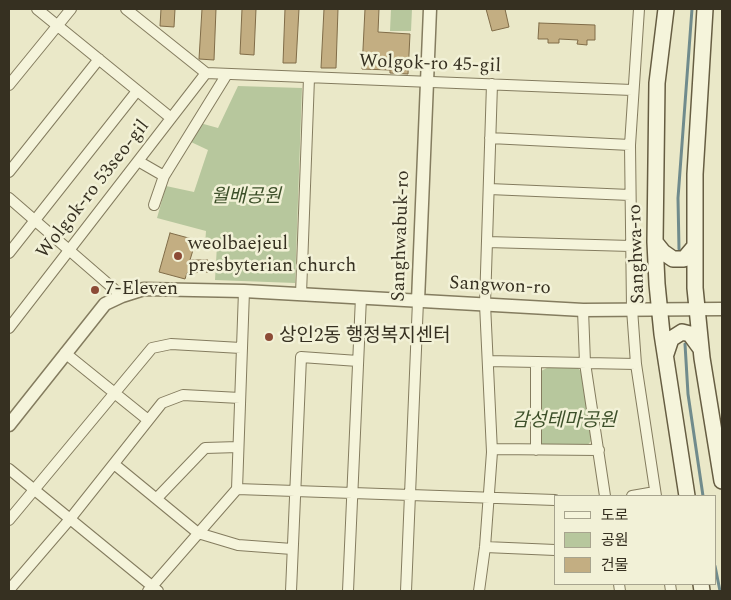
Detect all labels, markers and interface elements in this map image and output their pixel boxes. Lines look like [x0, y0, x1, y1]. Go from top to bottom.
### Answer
street label: Wolgok-ro 45-gil [359, 51, 501, 79]
street label: Wolgok-ro 53seo-gil [33, 116, 155, 264]
street label: Sanghwabuk-ro [388, 170, 416, 302]
park label: 월배공원 [211, 187, 281, 209]
street label: Sanghwa-ro [625, 204, 651, 304]
place label: weolbaejeul presbyterian church [188, 234, 356, 278]
marker: weolbaejeul presbyterian church [172, 250, 184, 262]
street label: Sangwon-ro [449, 273, 551, 301]
place label: 7-Eleven [105, 279, 178, 301]
marker: 7-Eleven [89, 284, 101, 296]
place label: 상인2동 행정복지센터 [279, 326, 451, 348]
marker: 상인2동 행정복지센터 [263, 331, 275, 343]
park label: 감성테마공원 [512, 411, 616, 433]
legend [554, 495, 716, 585]
text: 도로 [601, 504, 629, 527]
text: 공원 [601, 529, 629, 552]
text: 건물 [601, 554, 629, 577]

